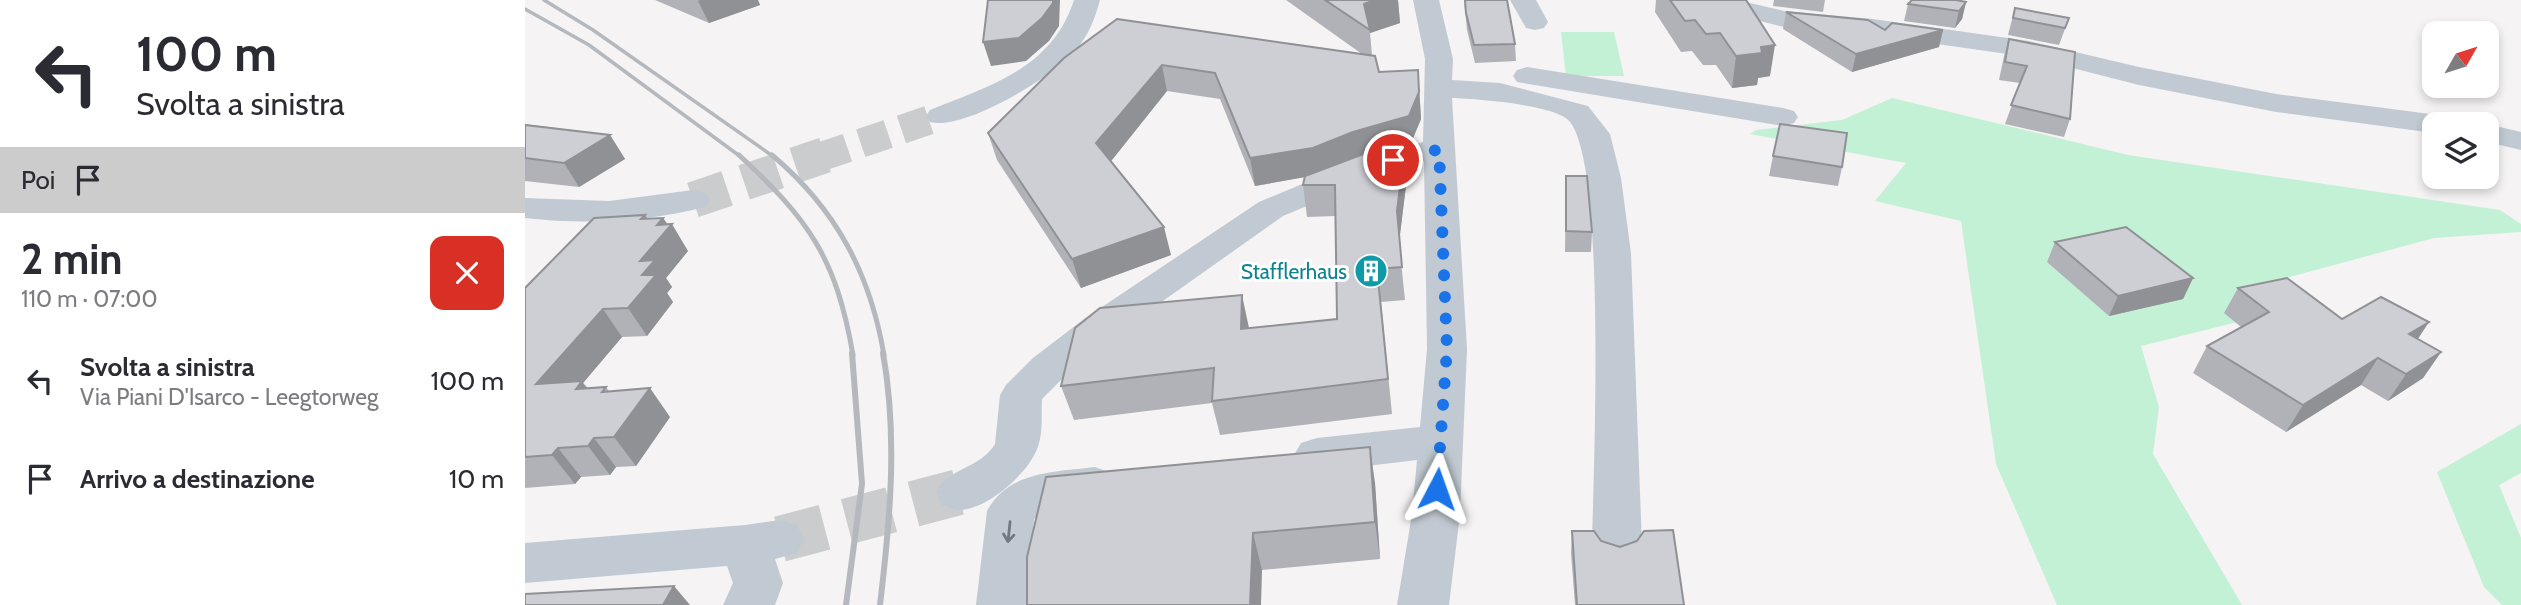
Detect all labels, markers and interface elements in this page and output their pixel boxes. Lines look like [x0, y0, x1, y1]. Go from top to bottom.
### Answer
north arrow [2422, 21, 2499, 98]
map controls [2422, 21, 2499, 189]
text: 100 m [136, 24, 277, 83]
icon: left [21, 28, 112, 119]
text: Svolta a sinistra [136, 84, 345, 123]
button: layers [2422, 112, 2499, 189]
pin [1363, 130, 1423, 190]
icon: arrive [1374, 141, 1412, 179]
icon: arrive [69, 161, 107, 199]
text: Poi [21, 164, 55, 196]
text: 2 min [21, 233, 122, 285]
button: close [430, 236, 504, 310]
building icon: Stafflerhaus [1352, 252, 1390, 290]
place label: Stafflerhaus [1241, 259, 1347, 284]
text: 110 m · 07:00 [21, 285, 157, 313]
text: Svolta a sinistra [80, 351, 255, 383]
icon: left [21, 362, 59, 400]
text: 100 m [431, 365, 504, 397]
text: Via Piani D'Isarco - Leegtorweg [80, 383, 379, 411]
position arrow [1400, 452, 1474, 526]
icon: arrive [21, 460, 59, 498]
text: Arrivo a destinazione [80, 463, 315, 495]
text: 10 m [449, 463, 504, 495]
one-way arrow [1002, 520, 1015, 543]

